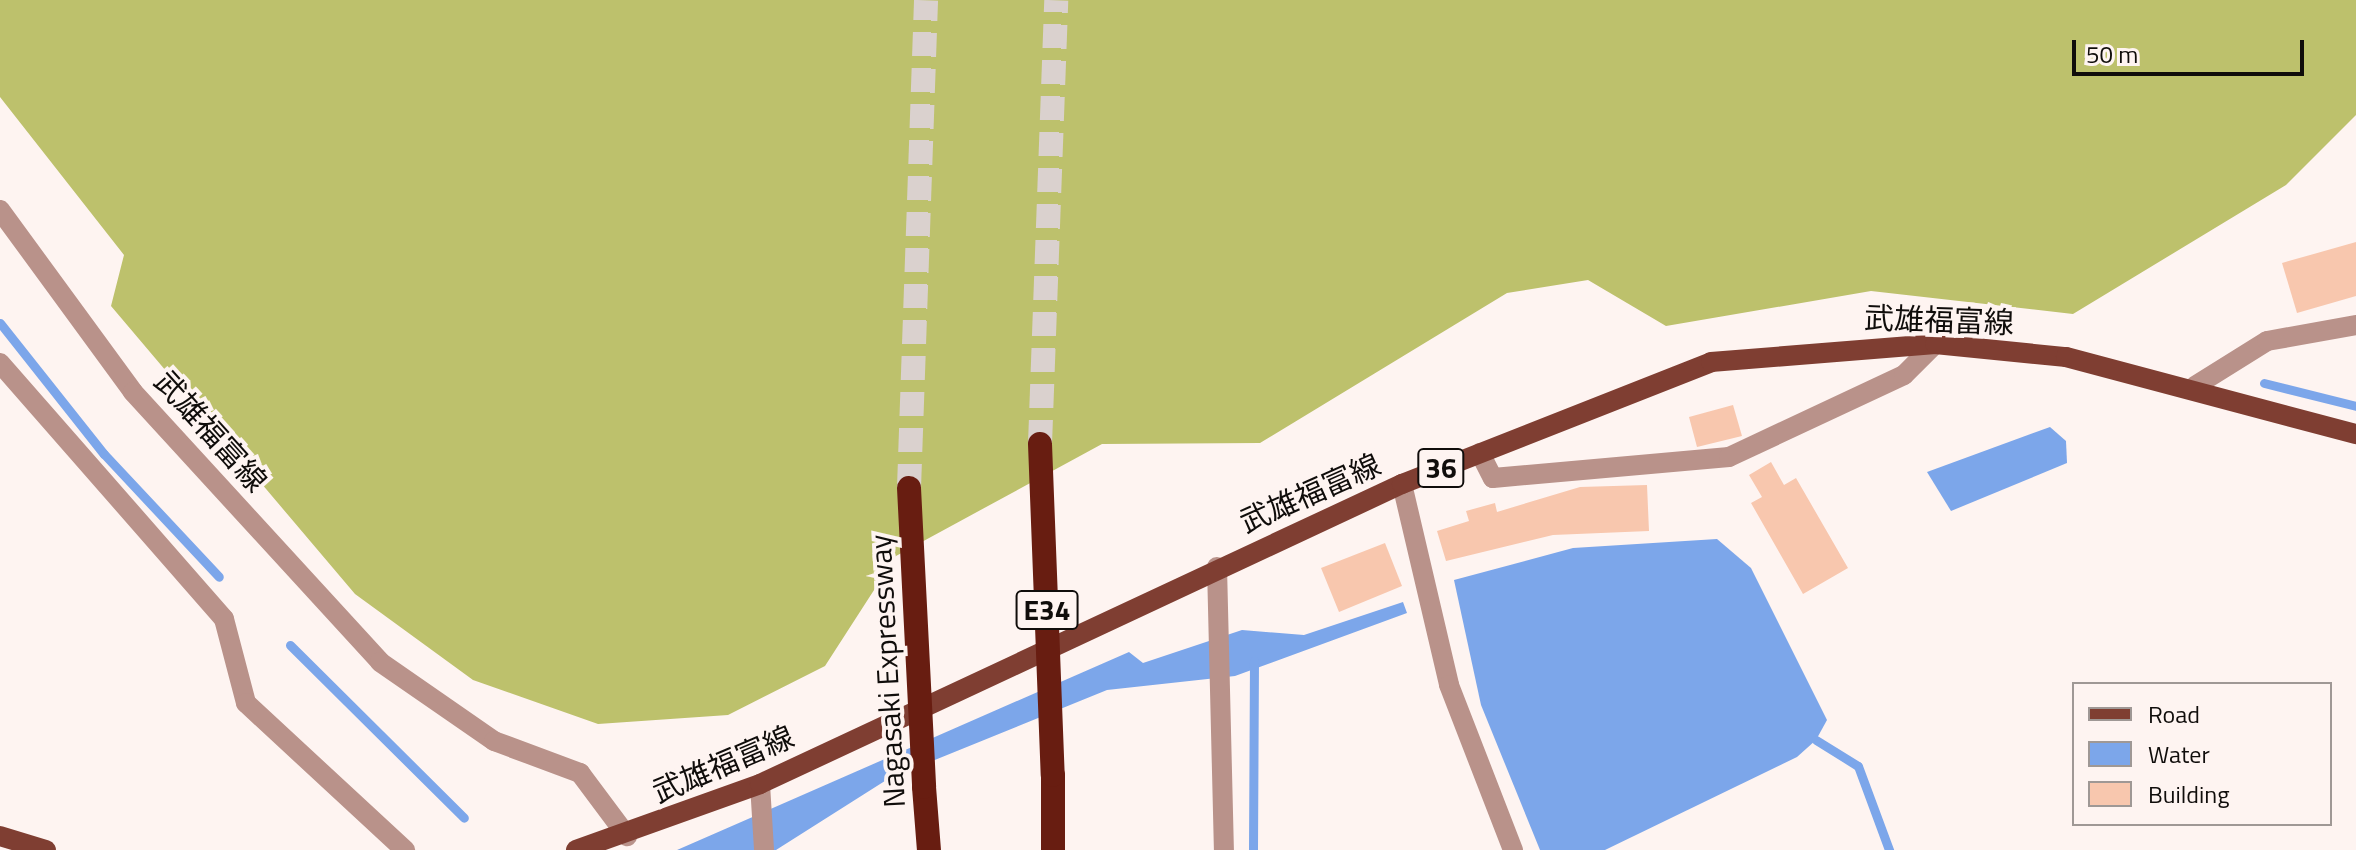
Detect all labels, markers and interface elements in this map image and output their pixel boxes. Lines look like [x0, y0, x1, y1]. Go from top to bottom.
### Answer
scale bar [2076, 24, 2308, 74]
text: 50 m [2086, 36, 2138, 72]
street label: 武雄福富線 [1863, 299, 2015, 341]
street label: 武雄福富線 [147, 363, 275, 499]
road number: 36 [1417, 444, 1465, 492]
street label: 武雄福富線 [1234, 446, 1386, 540]
street label: Nagasaki Expressway [862, 534, 912, 808]
road number: E34 [1015, 586, 1079, 634]
legend [2072, 682, 2332, 826]
text: Road [2148, 696, 2200, 732]
street label: 武雄福富線 [647, 718, 799, 810]
text: Water [2148, 736, 2210, 772]
text: Building [2148, 776, 2230, 812]

